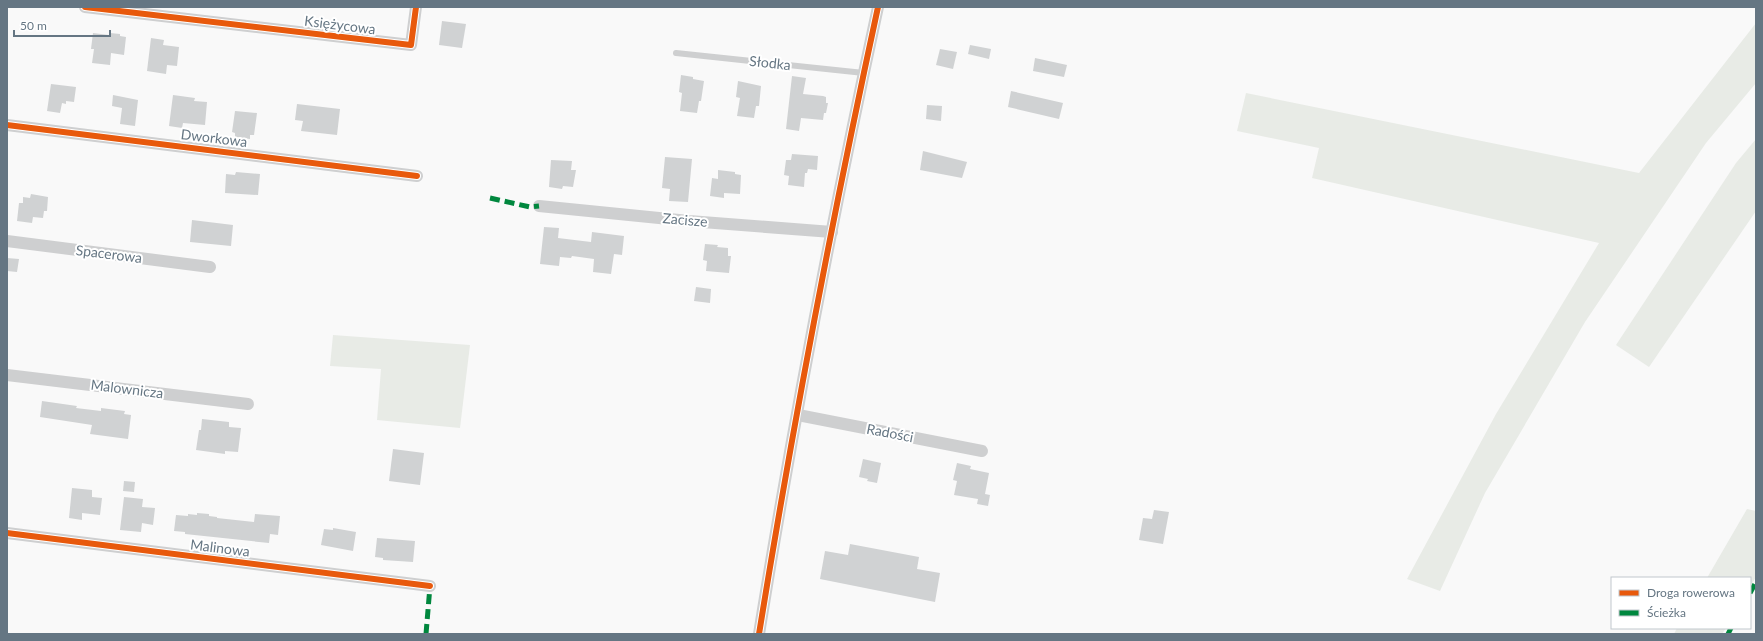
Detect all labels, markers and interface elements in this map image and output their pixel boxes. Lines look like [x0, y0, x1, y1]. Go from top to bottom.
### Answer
scale bar [14, 12, 110, 38]
street label: Księżycowa [303, 12, 377, 37]
text: 50 m [20, 18, 47, 33]
street label: Słodka [748, 52, 792, 73]
street label: Dworkowa [180, 125, 248, 150]
street label: Zacisze [662, 209, 708, 230]
street label: Spacerowa [75, 241, 143, 266]
street label: Malownicza [90, 376, 164, 401]
street label: Radości [865, 420, 915, 445]
street label: Malinowa [189, 535, 251, 560]
legend [1611, 577, 1751, 629]
text: Droga rowerowa [1647, 585, 1735, 600]
text: Ścieżka [1647, 605, 1686, 620]

